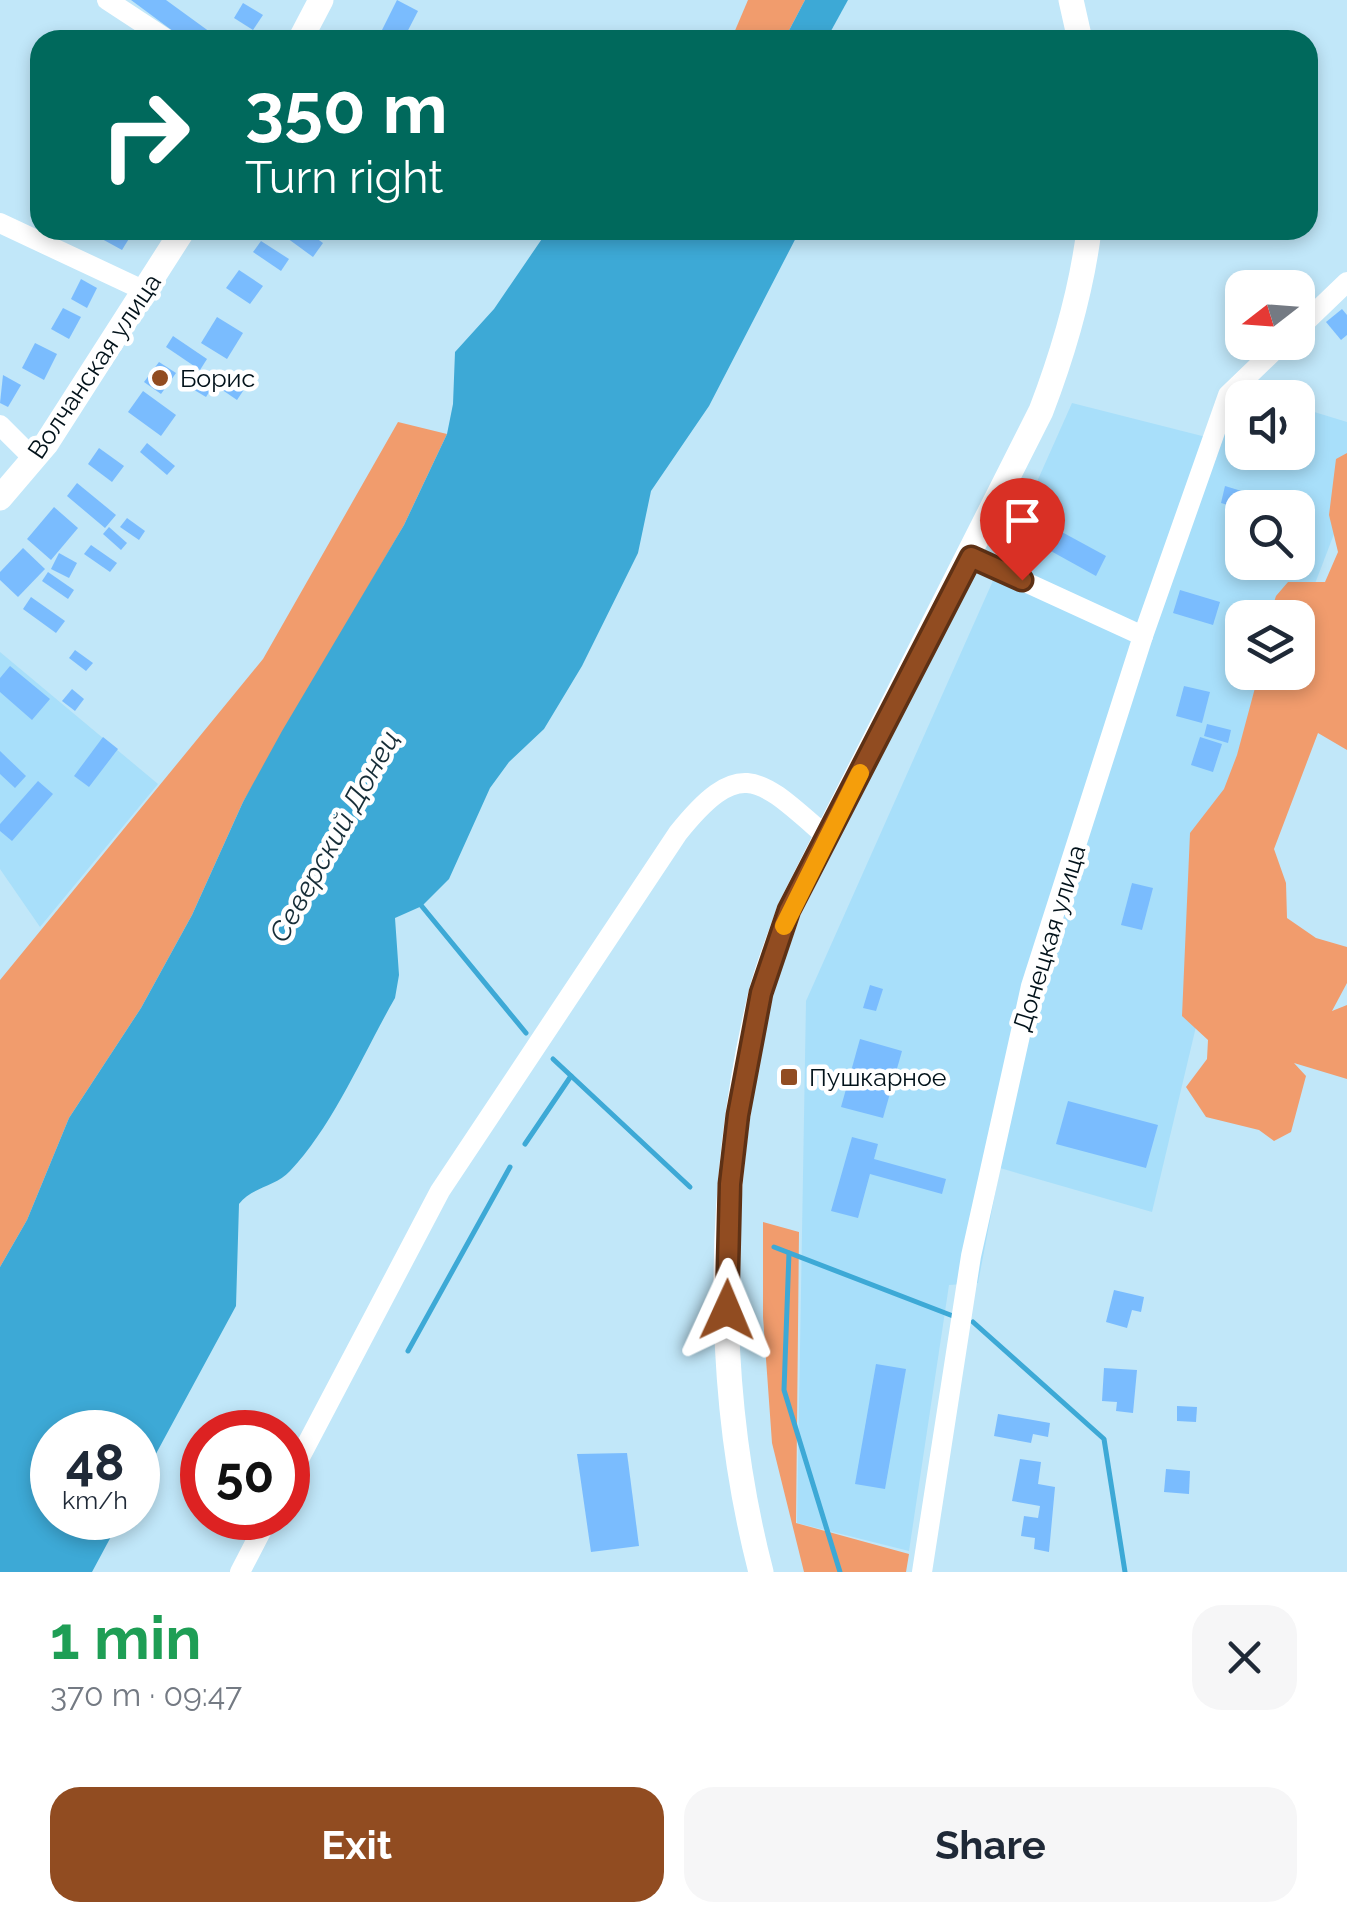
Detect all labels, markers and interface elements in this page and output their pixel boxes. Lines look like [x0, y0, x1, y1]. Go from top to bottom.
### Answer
text: 350 m [245, 67, 448, 149]
icon: right [80, 70, 210, 200]
text: Turn right [245, 151, 443, 204]
street label: Волчанская улица [21, 268, 167, 464]
north arrow [1225, 270, 1315, 360]
map controls [1225, 270, 1315, 690]
place label: Борис [180, 363, 255, 393]
marker: Борис [149, 367, 171, 389]
button: sound [1225, 380, 1315, 470]
pin [980, 478, 1065, 581]
button: search [1225, 490, 1315, 580]
icon: arrive [995, 493, 1050, 548]
button: layers [1225, 600, 1315, 690]
water label: Северский Донец [262, 724, 406, 948]
street label: Донецкая улица [1006, 841, 1092, 1035]
place label: Пушкарное [809, 1062, 946, 1092]
marker: Пушкарное [778, 1066, 800, 1088]
position arrow [675, 1258, 779, 1362]
speed limit sign: 50 [180, 1410, 310, 1540]
text: 48 [66, 1433, 124, 1492]
text: km/h [62, 1485, 128, 1515]
text: 1 min [50, 1603, 201, 1673]
button: close [1192, 1605, 1297, 1710]
text: 370 m · 09:47 [50, 1676, 242, 1713]
button: Exit [50, 1787, 664, 1902]
button: Share [684, 1787, 1297, 1902]

